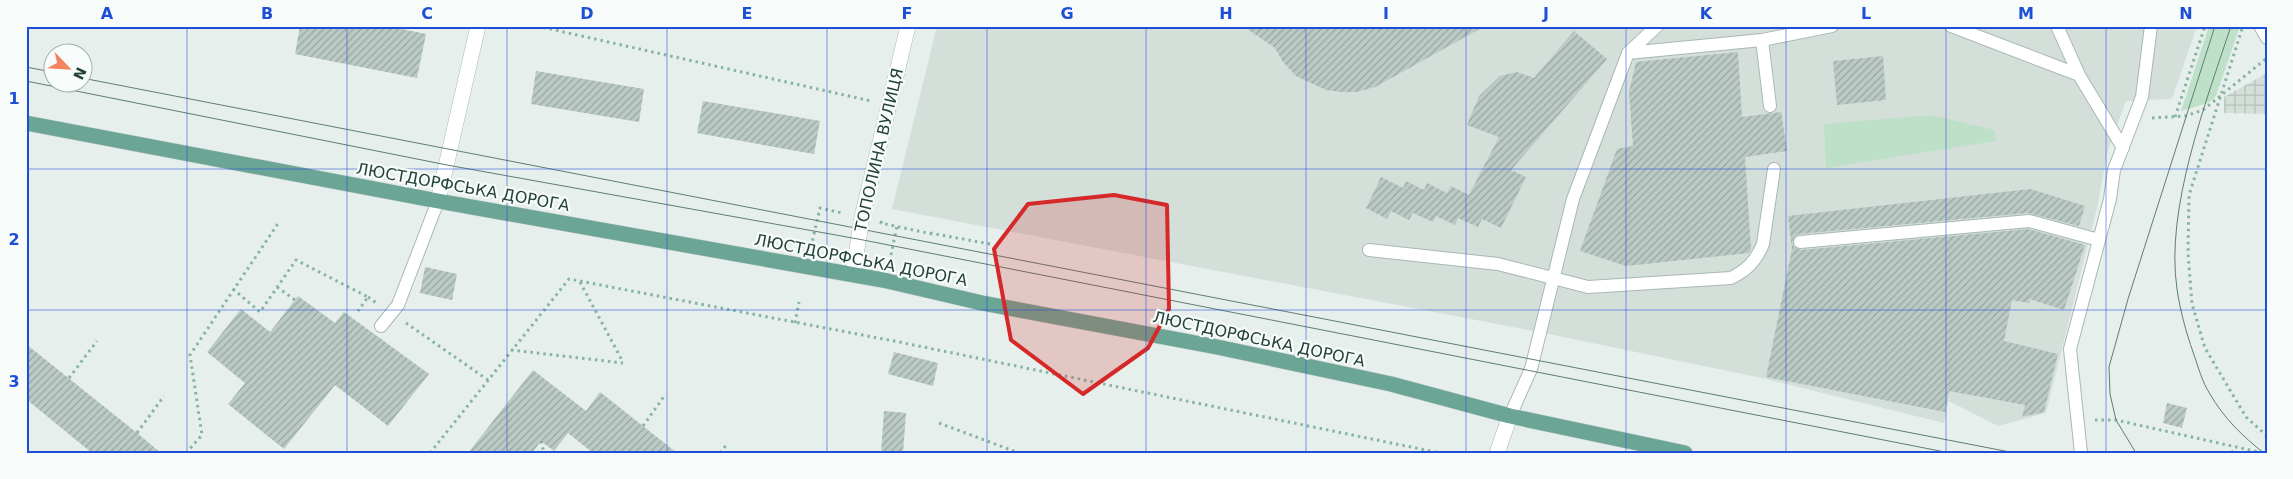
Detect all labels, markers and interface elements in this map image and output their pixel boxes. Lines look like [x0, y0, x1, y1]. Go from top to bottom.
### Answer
text: A [101, 4, 114, 23]
text: B [261, 4, 273, 23]
text: C [421, 4, 433, 23]
text: D [580, 4, 594, 23]
text: E [742, 4, 752, 23]
text: F [902, 4, 912, 23]
text: G [1060, 4, 1074, 23]
text: H [1219, 4, 1233, 23]
text: I [1383, 4, 1389, 23]
text: J [1542, 4, 1549, 23]
text: K [1700, 4, 1713, 23]
text: L [1861, 4, 1871, 23]
text: M [2018, 4, 2034, 23]
text: N [2179, 4, 2193, 23]
north arrow [42, 42, 92, 92]
text: N [70, 65, 90, 82]
street label: ТОПОЛИНА ВУЛИЦЯ [851, 66, 907, 235]
text: 1 [8, 89, 20, 108]
street label: ЛЮСТДОРФСЬКА ДОРОГА [355, 159, 571, 215]
text: 2 [8, 230, 20, 249]
street label: ЛЮСТДОРФСЬКА ДОРОГА [753, 230, 969, 290]
street label: ЛЮСТДОРФСЬКА ДОРОГА [1151, 307, 1367, 371]
text: 3 [8, 372, 20, 391]

